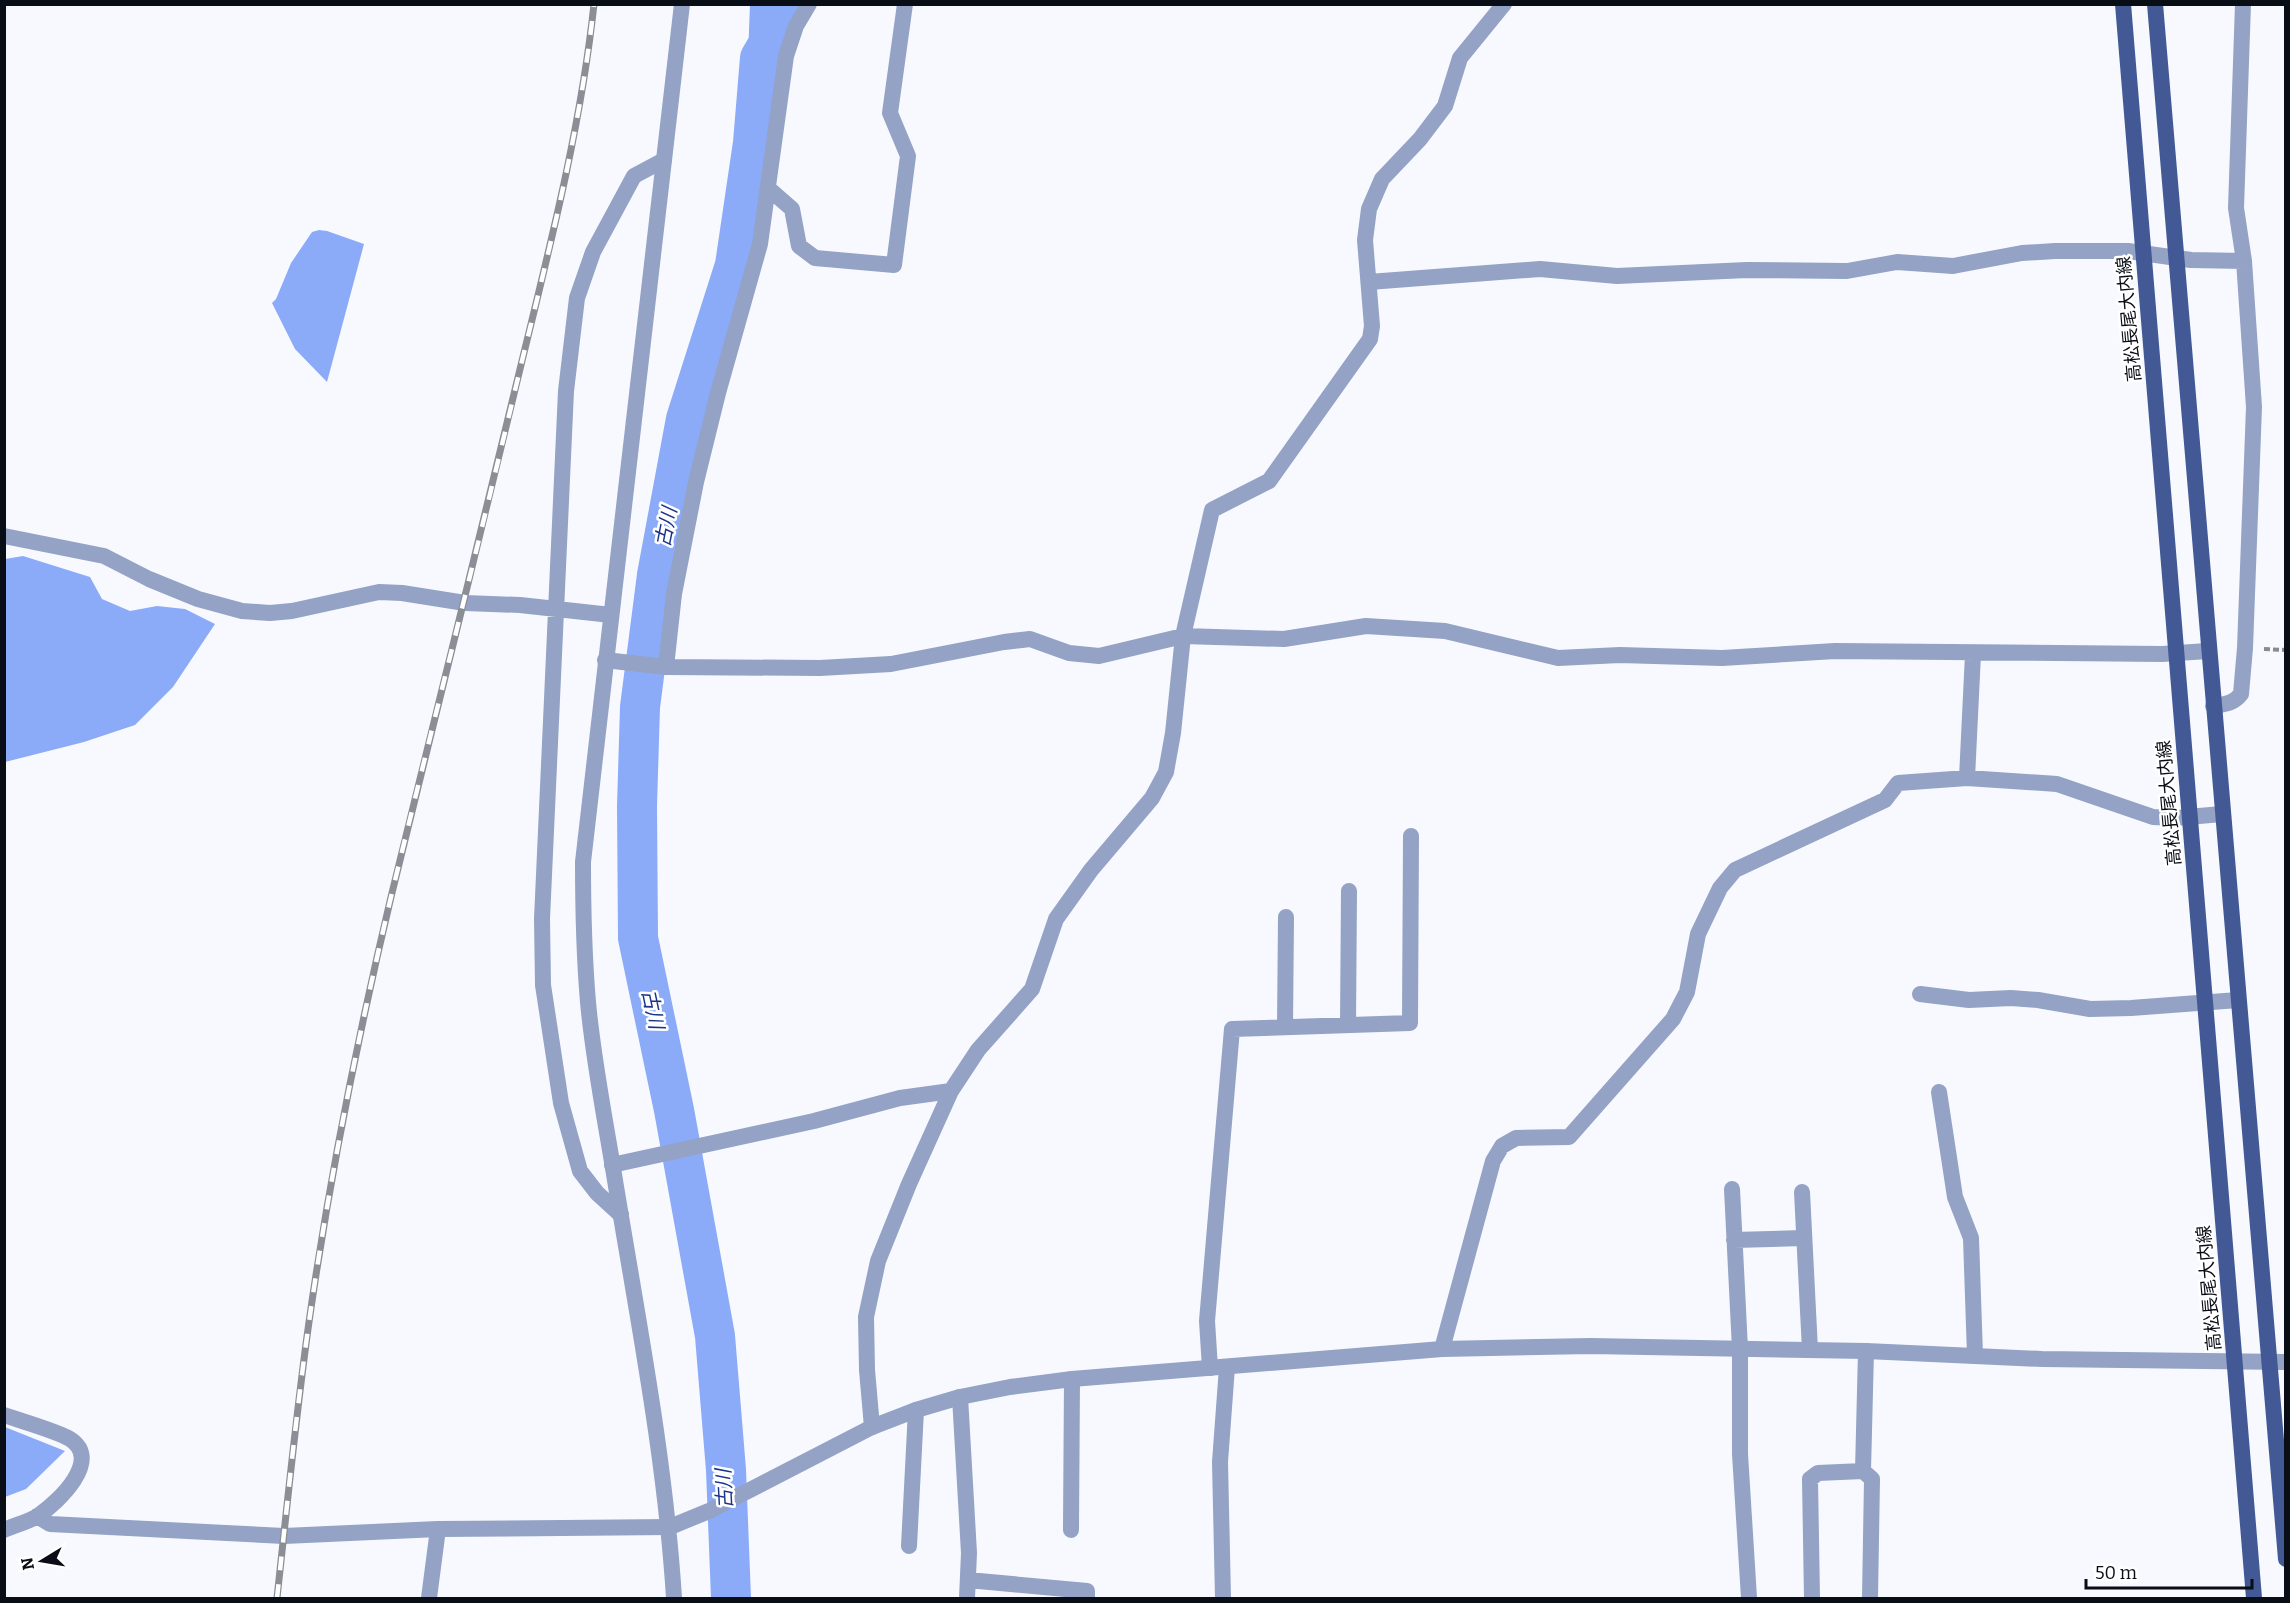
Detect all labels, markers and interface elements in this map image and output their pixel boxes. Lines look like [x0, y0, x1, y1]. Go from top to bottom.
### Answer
street label: 高松長尾大内線 [2113, 255, 2145, 383]
water label: 古川 [650, 503, 682, 549]
street label: 高松長尾大内線 [2153, 739, 2185, 867]
water label: 古川 [637, 987, 669, 1033]
street label: 高松長尾大内線 [2193, 1224, 2225, 1352]
water label: 古川 [711, 1466, 737, 1510]
north arrow [12, 1531, 72, 1591]
scale bar [2086, 1552, 2252, 1590]
text: N [17, 1556, 38, 1572]
text: 50 m [2095, 1562, 2137, 1584]

